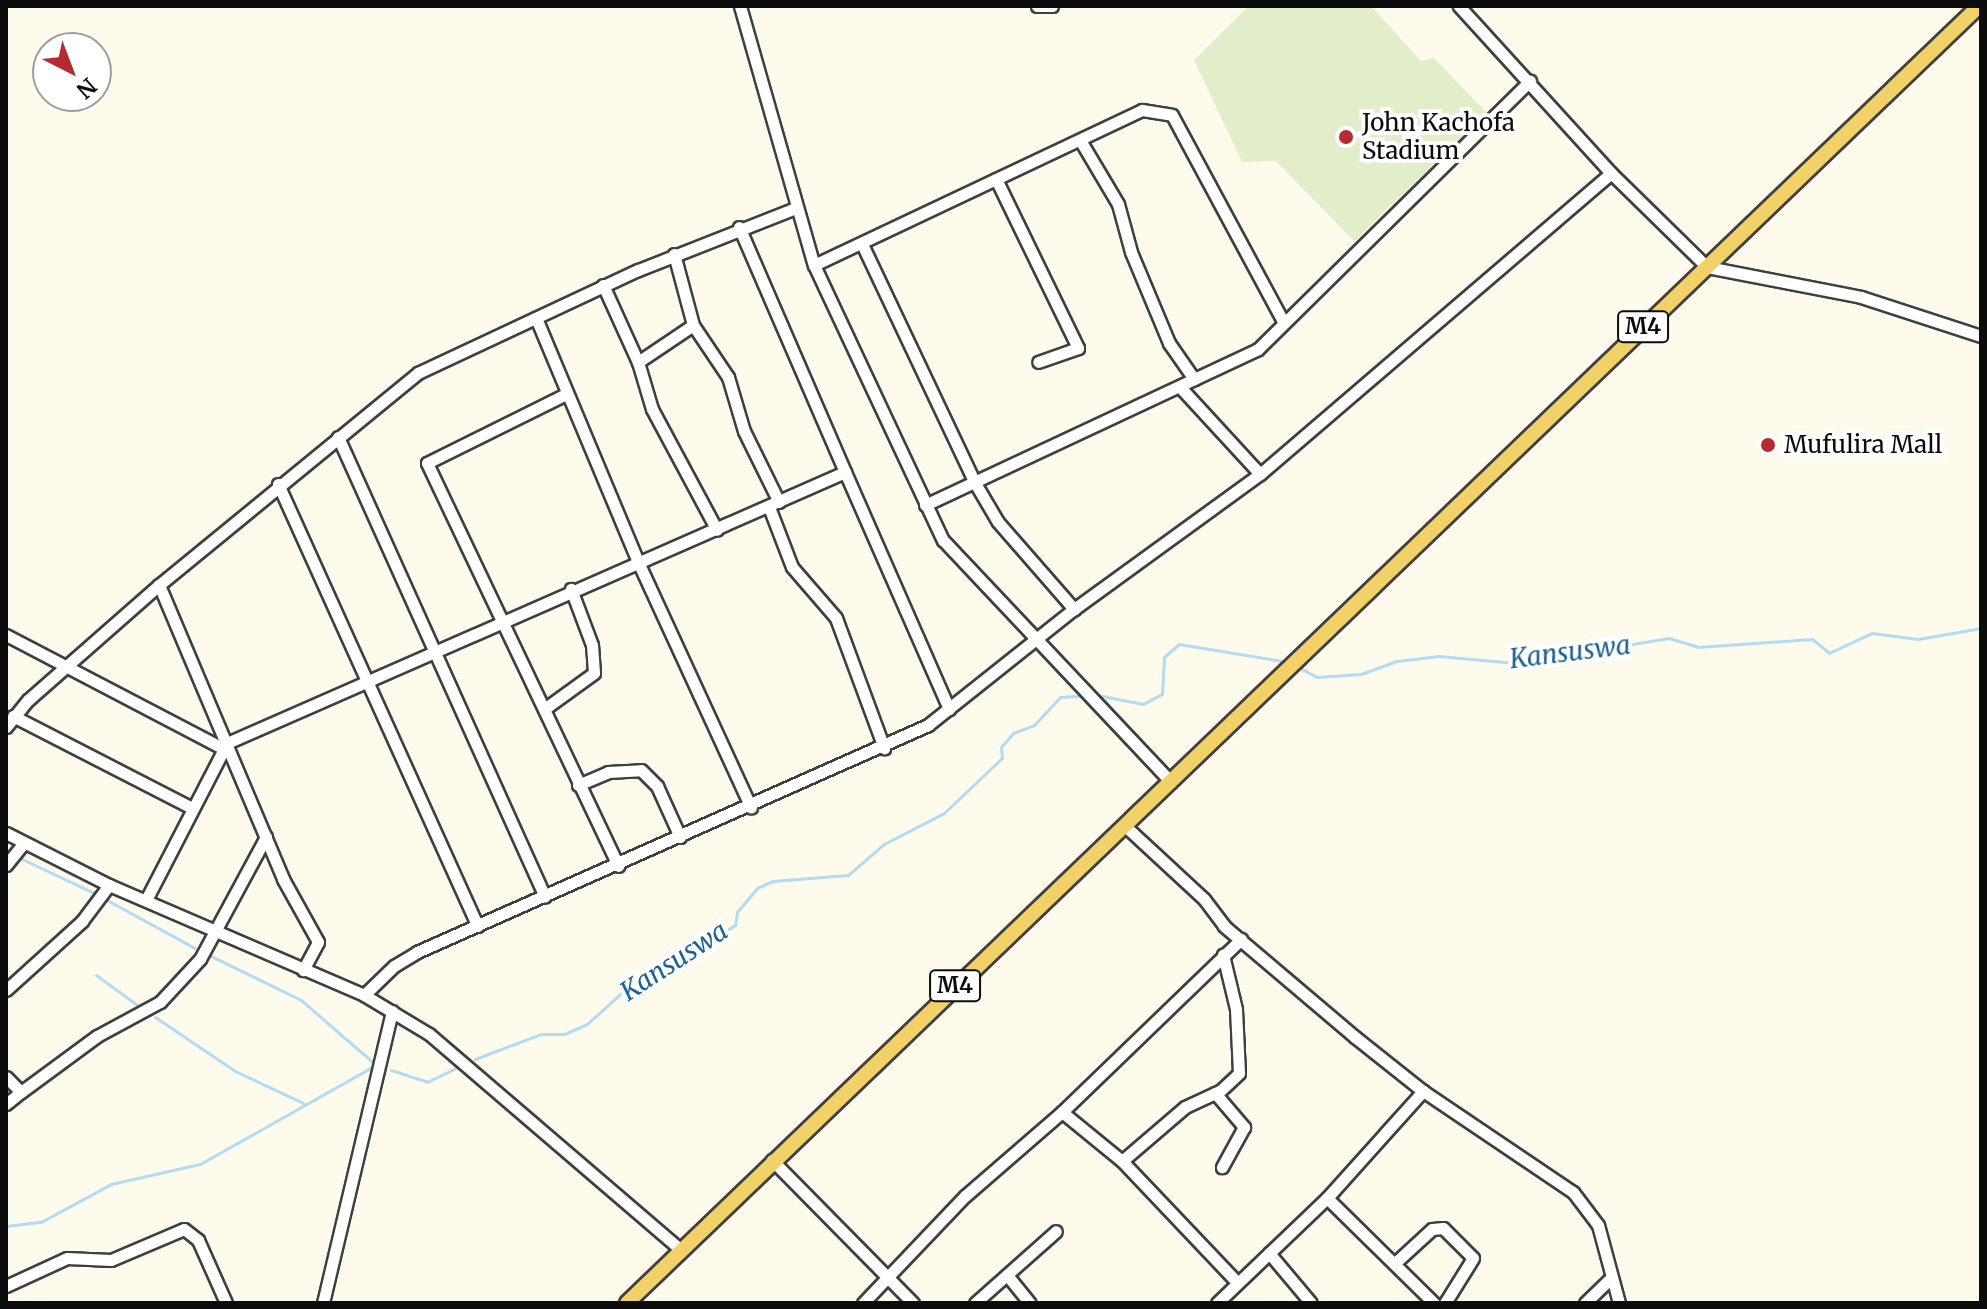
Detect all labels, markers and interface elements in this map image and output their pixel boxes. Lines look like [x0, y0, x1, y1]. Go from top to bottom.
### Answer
north arrow [32, 32, 112, 112]
text: N [71, 72, 103, 105]
place label: John Kachofa Stadium [1362, 109, 1515, 165]
marker: John Kachofa Stadium [1337, 128, 1355, 146]
road number: M4 [1617, 309, 1669, 345]
place label: Mufulira Mall [1784, 431, 1942, 459]
marker: Mufulira Mall [1759, 436, 1777, 454]
water label: Kansuswa [1508, 629, 1632, 675]
water label: Kansuswa [615, 915, 733, 1007]
road number: M4 [929, 968, 981, 1004]

